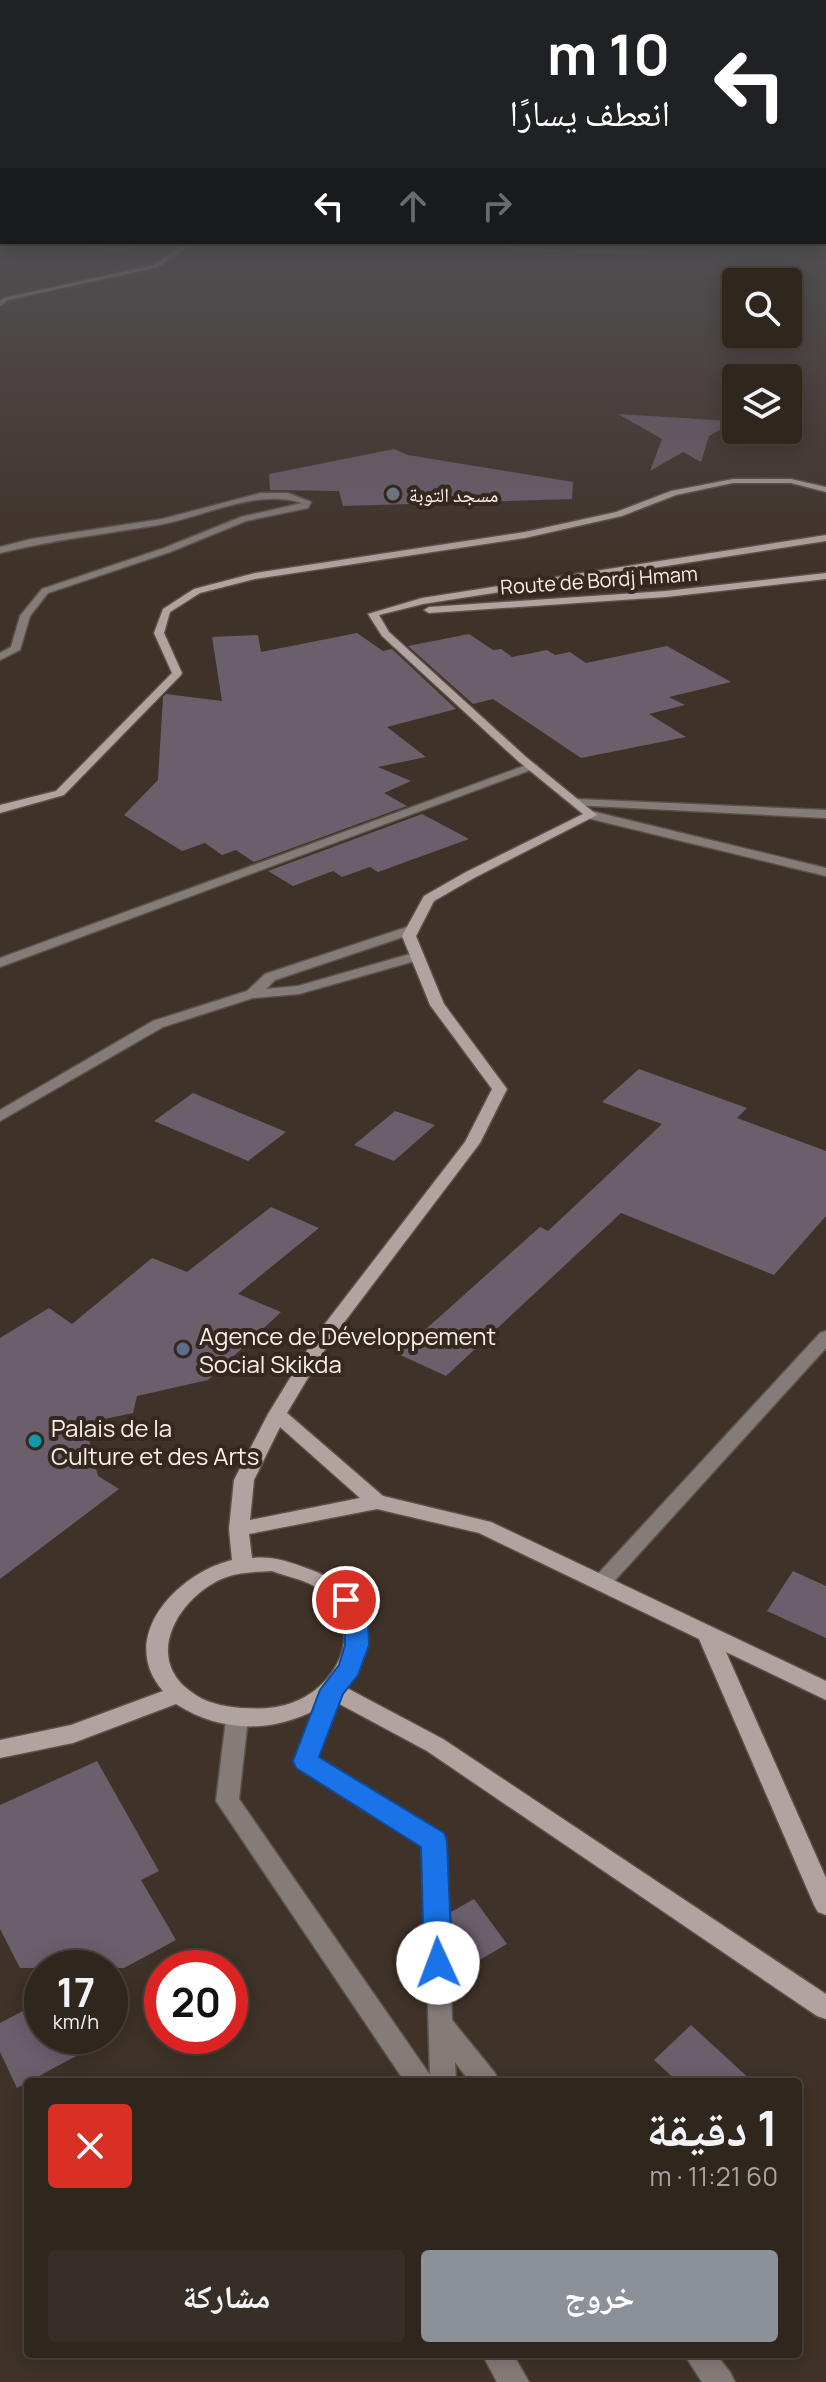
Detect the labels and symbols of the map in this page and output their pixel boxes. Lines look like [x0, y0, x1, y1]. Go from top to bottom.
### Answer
place label: مسجد التوبة [409, 481, 498, 508]
marker: مسجد التوبة [384, 485, 402, 503]
street label: Route de Bordj Hmam [499, 560, 699, 600]
place label: Agence de Développement Social Skikda [199, 1319, 496, 1380]
marker: Agence de Développement Social Skikda [174, 1340, 192, 1358]
place label: Palais de la Culture et des Arts [51, 1411, 259, 1472]
marker: Palais de la Culture et des Arts [26, 1432, 44, 1450]
pin [312, 1566, 380, 1634]
position arrow [396, 1921, 480, 2005]
speed limit sign: 20 [144, 1950, 248, 2054]

